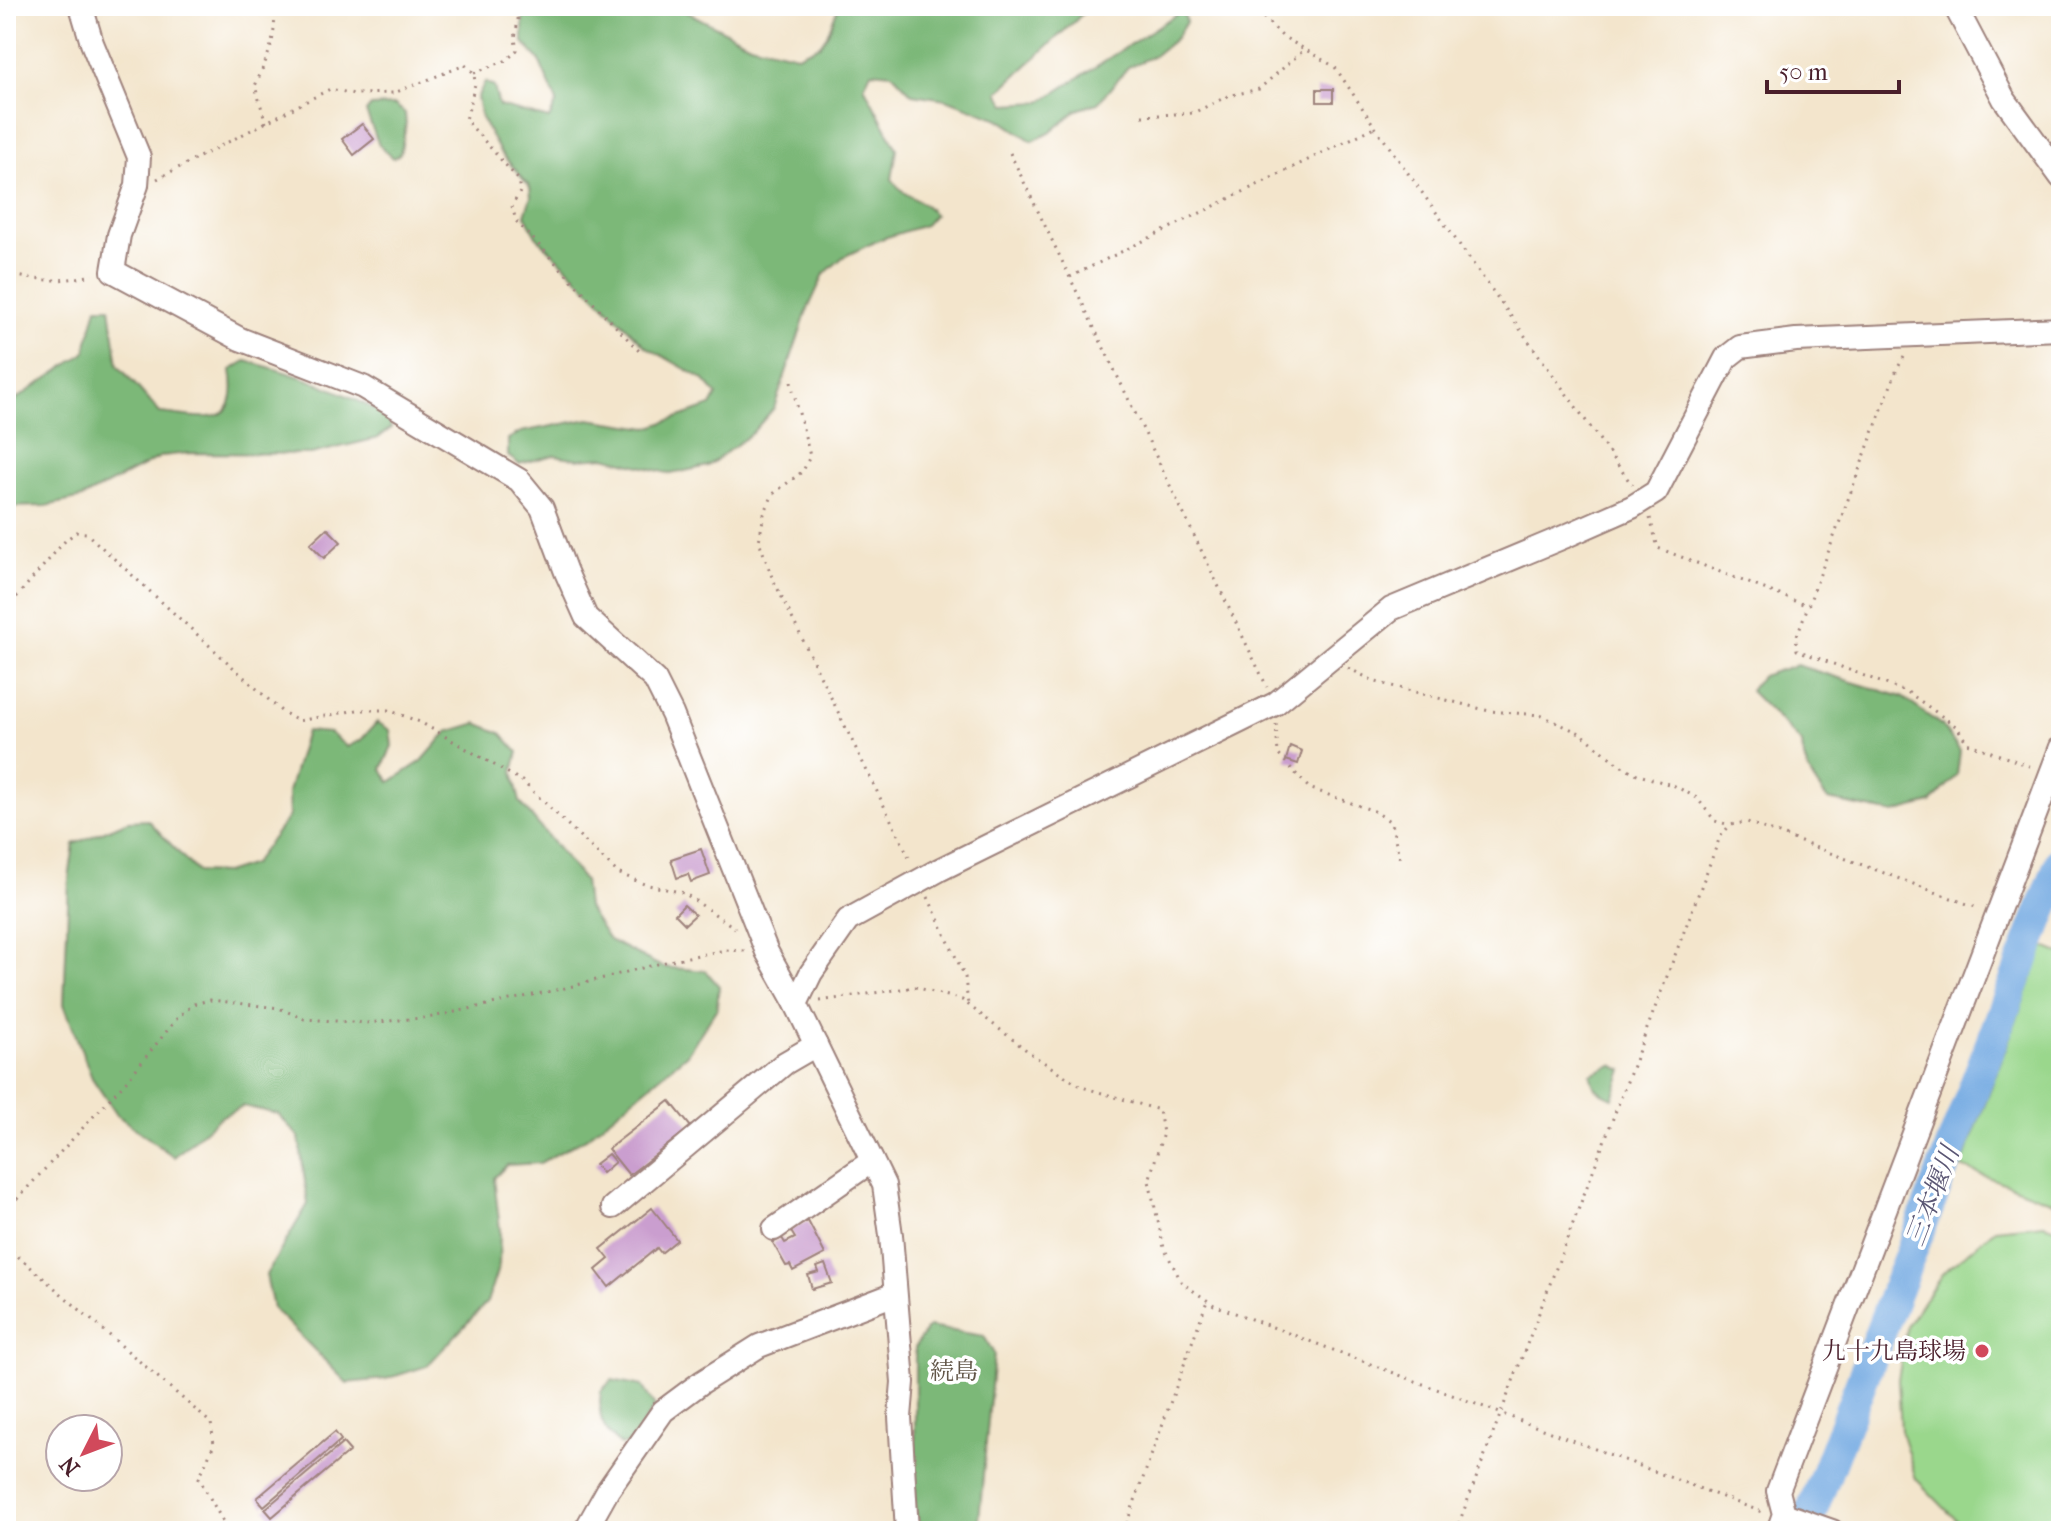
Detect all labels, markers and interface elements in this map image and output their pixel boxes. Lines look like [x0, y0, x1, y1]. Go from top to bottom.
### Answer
scale bar [1767, 44, 1899, 94]
text: 50 m [1779, 58, 1828, 86]
water label: 三本堰川 [1899, 1139, 1967, 1250]
place label: 九十九島球場 [1822, 1337, 1966, 1365]
marker: 九十九島球場 [1973, 1342, 1991, 1360]
park label: 続島 [930, 1357, 978, 1385]
north arrow [44, 1413, 124, 1493]
text: N [54, 1451, 85, 1481]

